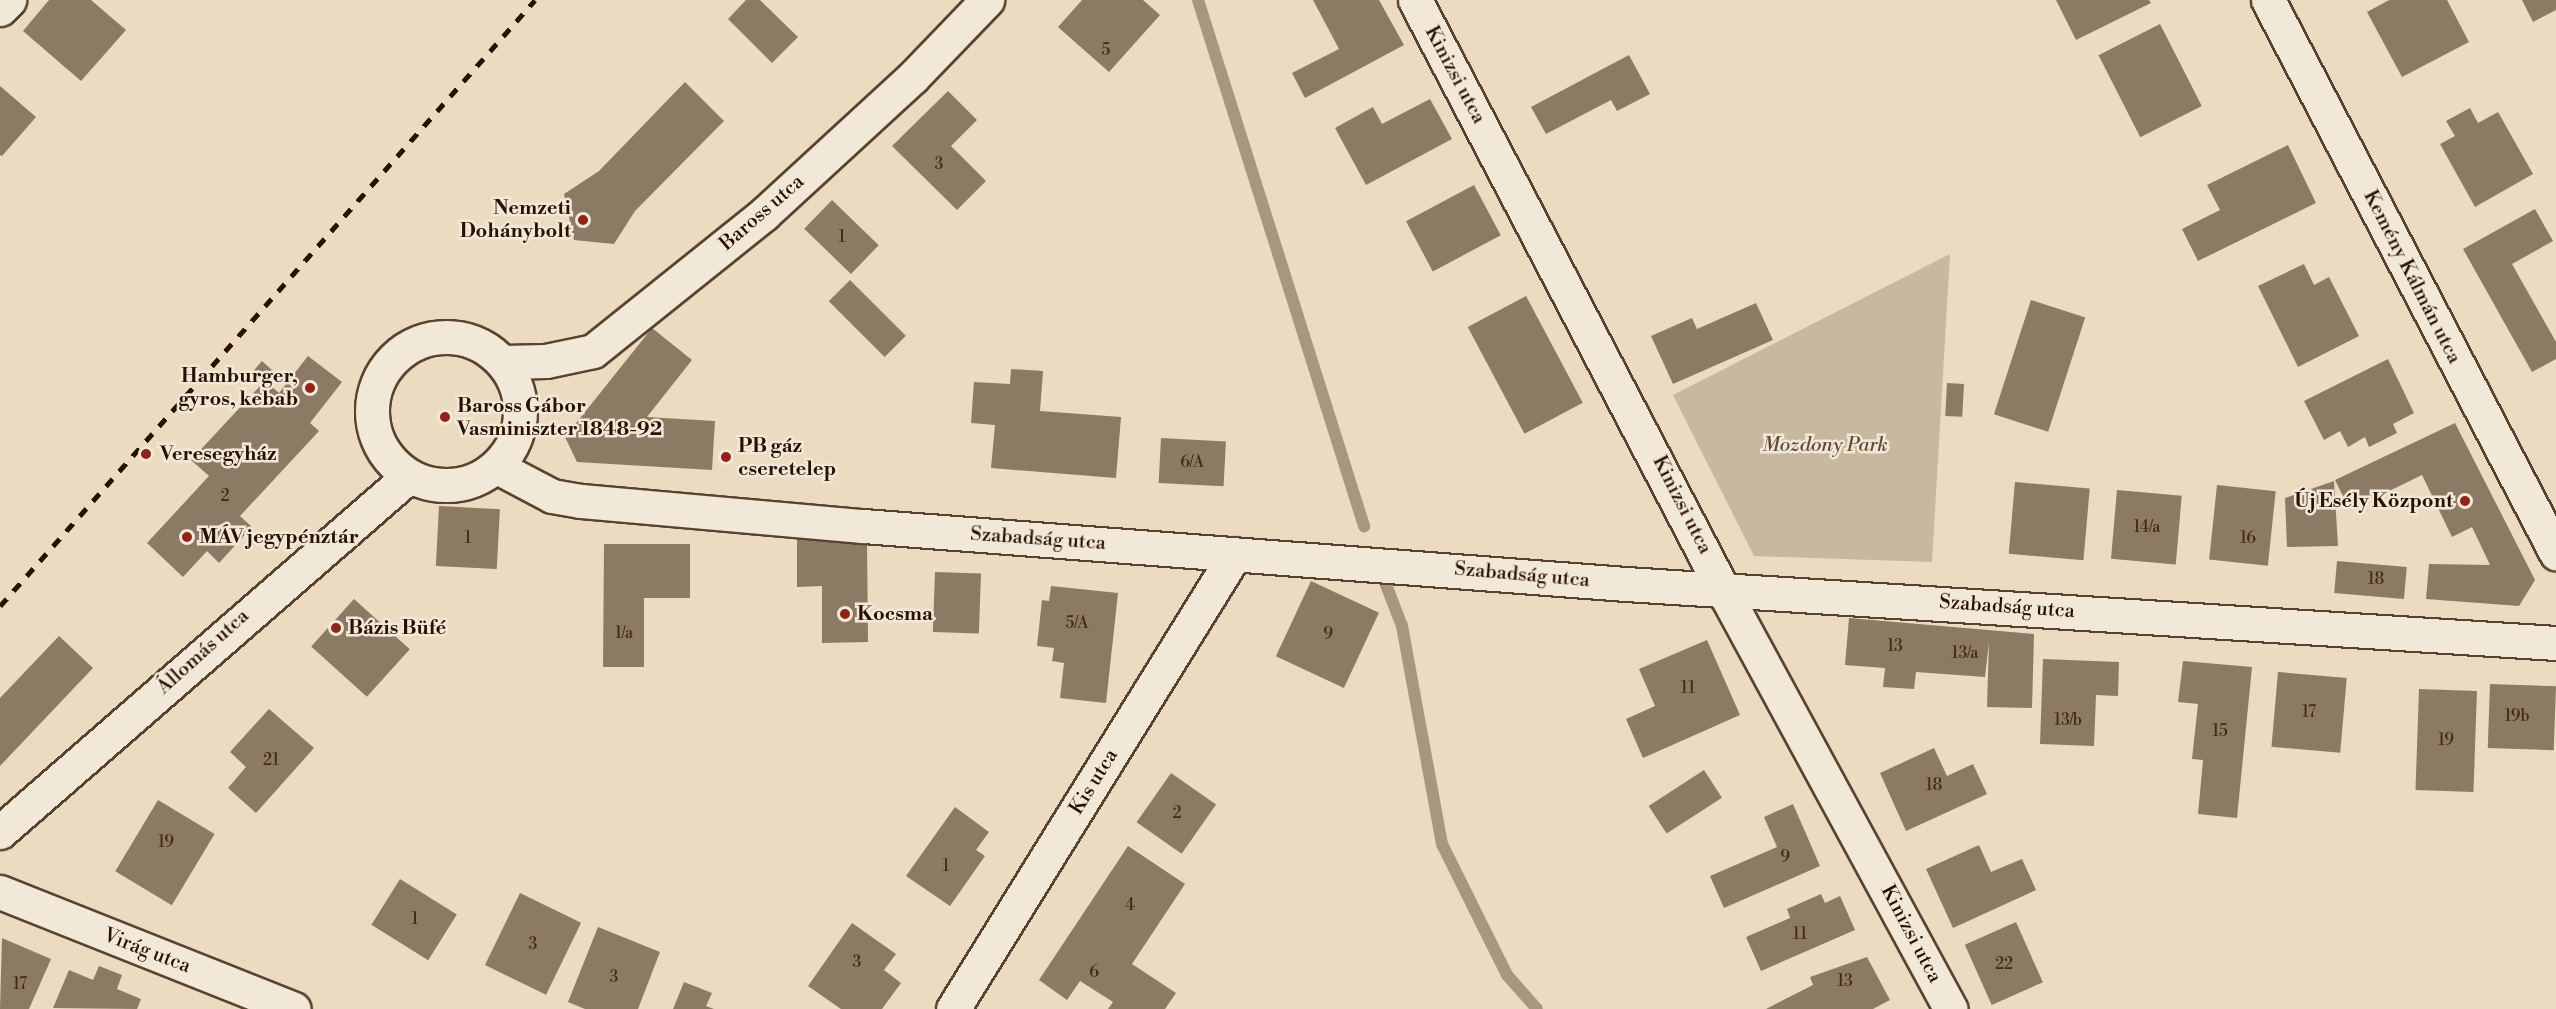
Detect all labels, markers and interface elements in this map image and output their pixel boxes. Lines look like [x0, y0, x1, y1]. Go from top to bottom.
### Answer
street label: Kinizsi utca [1419, 22, 1491, 128]
house number: 5 [1102, 40, 1110, 60]
house number: 3 [935, 154, 943, 174]
street label: Baross utca [715, 170, 809, 256]
street label: Kemény Kálmán utca [2358, 186, 2466, 368]
place label: Nemzeti Dohánybolt [460, 196, 571, 243]
marker: Nemzeti Dohánybolt [576, 213, 590, 227]
house number: 1 [839, 227, 845, 247]
place label: Hamburger, gyros, kebab [178, 365, 298, 412]
marker: Hamburger, gyros, kebab [303, 381, 317, 395]
place label: Baross Gábor Vasminiszter 1848-92 [457, 394, 662, 441]
marker: Baross Gábor Vasminiszter 1848-92 [438, 410, 452, 424]
park label: Mozdony Park [1762, 433, 1888, 457]
place label: PB gáz cseretelep [738, 434, 836, 481]
place label: Veresegyház [160, 442, 277, 466]
marker: Veresegyház [137, 445, 155, 463]
marker: PB gáz cseretelep [719, 450, 733, 464]
house number: 6/A [1180, 452, 1204, 472]
street label: Kinizsi utca [1647, 452, 1717, 558]
house number: 2 [220, 486, 230, 506]
place label: Új Esély Központ [2294, 489, 2453, 513]
marker: Új Esély Központ [2458, 494, 2472, 508]
house number: 14/a [2134, 517, 2160, 537]
street label: Szabadság utca [969, 522, 1107, 556]
place label: MÁV jegypénztár [199, 525, 359, 549]
house number: 1 [465, 528, 471, 548]
house number: 16 [2240, 528, 2256, 548]
marker: MÁV jegypénztár [180, 530, 194, 544]
street label: Szabadság utca [1453, 557, 1591, 593]
house number: 18 [2368, 569, 2384, 589]
street label: Szabadság utca [1938, 590, 2076, 624]
place label: Kocsma [857, 602, 933, 626]
street label: Állomás utca [152, 604, 254, 700]
marker: Kocsma [838, 607, 852, 621]
house number: 5/A [1066, 613, 1088, 633]
place label: Bázis Büfé [348, 616, 446, 640]
marker: Bázis Büfé [329, 621, 343, 635]
house number: 1/a [615, 623, 633, 643]
house number: 9 [1323, 624, 1333, 644]
house number: 13 [1887, 636, 1903, 656]
house number: 13/a [1952, 643, 1978, 663]
house number: 11 [1681, 678, 1695, 698]
house number: 17 [2302, 702, 2316, 722]
house number: 19b [2504, 706, 2530, 726]
house number: 13/b [2054, 710, 2082, 730]
house number: 15 [2212, 721, 2228, 741]
house number: 19 [2438, 730, 2454, 750]
street label: Kis utca [1065, 745, 1123, 819]
house number: 21 [263, 750, 279, 770]
house number: 18 [1926, 775, 1942, 795]
house number: 2 [1172, 803, 1182, 823]
house number: 19 [158, 832, 174, 852]
house number: 9 [1780, 847, 1790, 867]
house number: 1 [943, 856, 949, 876]
street label: Kinizsi utca [1875, 881, 1947, 987]
house number: 4 [1125, 895, 1135, 915]
house number: 1 [412, 909, 418, 929]
street label: Virág utca [100, 923, 194, 979]
house number: 11 [1793, 924, 1807, 944]
house number: 3 [529, 934, 537, 954]
house number: 3 [853, 952, 861, 972]
house number: 22 [1995, 954, 2013, 974]
house number: 6 [1089, 962, 1099, 982]
house number: 3 [610, 967, 618, 987]
house number: 13 [1837, 971, 1853, 991]
house number: 17 [13, 974, 27, 994]

